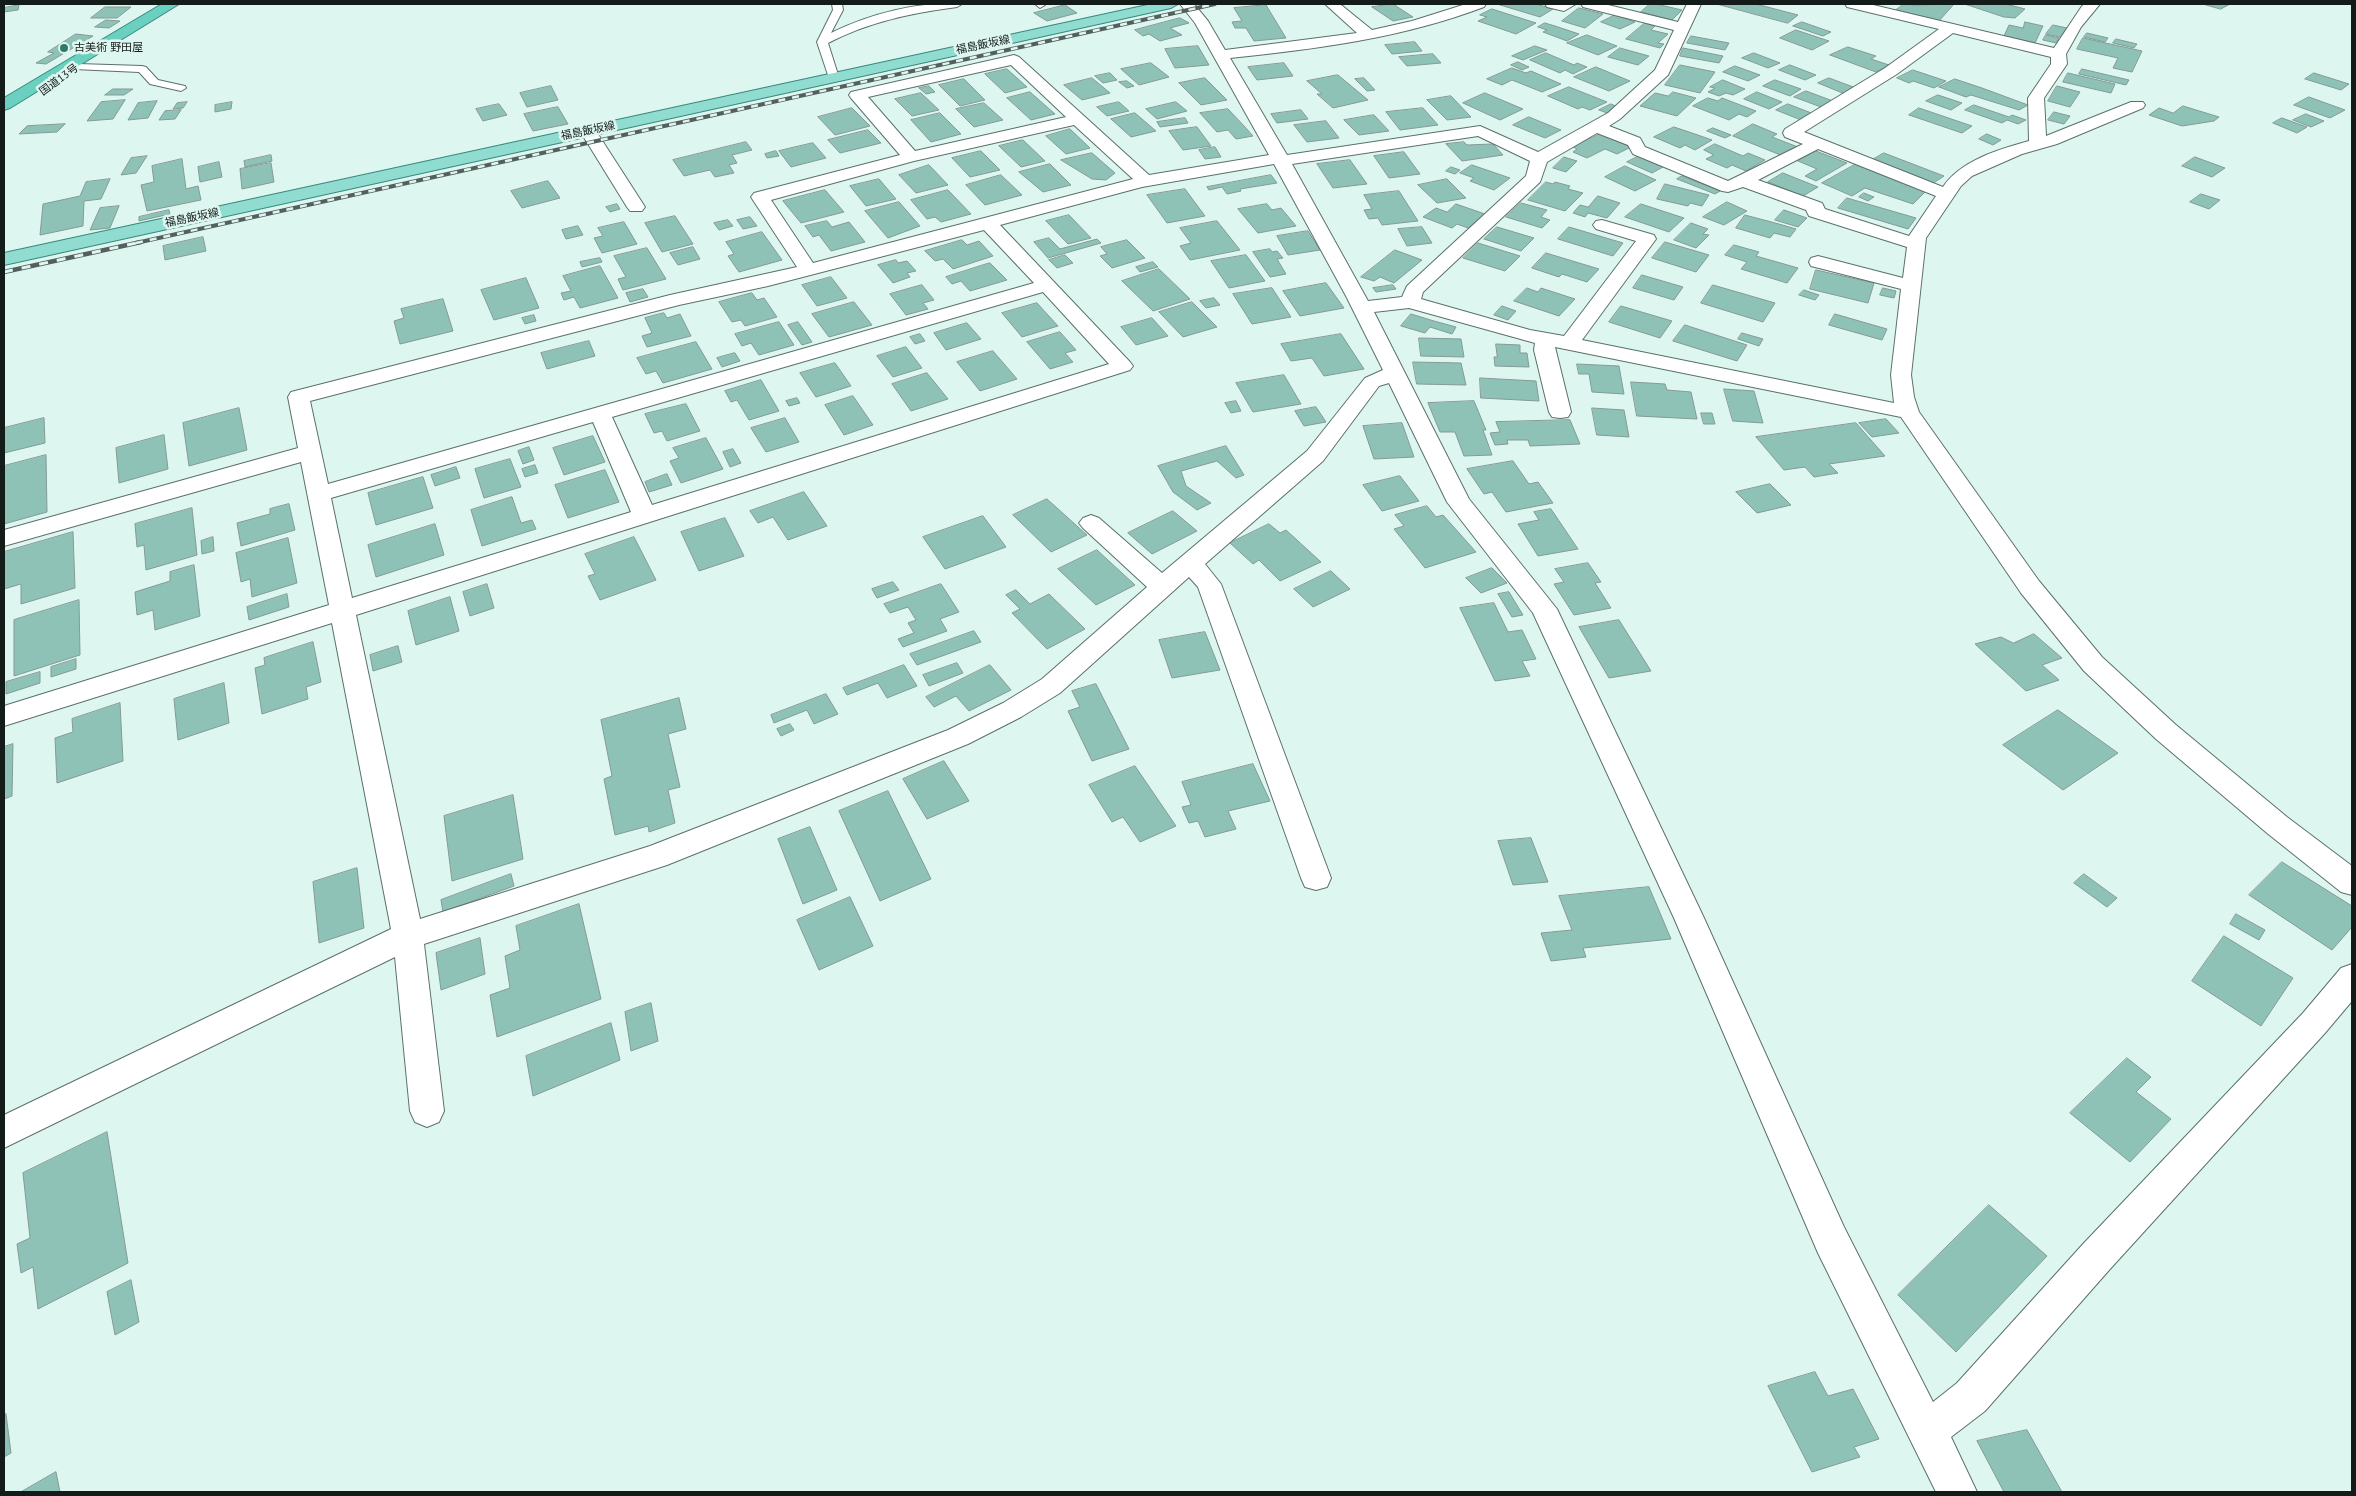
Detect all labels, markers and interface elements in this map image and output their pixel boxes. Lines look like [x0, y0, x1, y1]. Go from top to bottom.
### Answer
street label: 福島飯坂線 [955, 33, 1011, 57]
place label: 古美術 野田屋 [74, 41, 143, 55]
marker: 古美術 野田屋 [58, 42, 70, 54]
street label: 国道13号 [37, 61, 81, 99]
street label: 福島飯坂線 [560, 119, 616, 143]
street label: 福島飯坂線 [164, 206, 220, 230]

